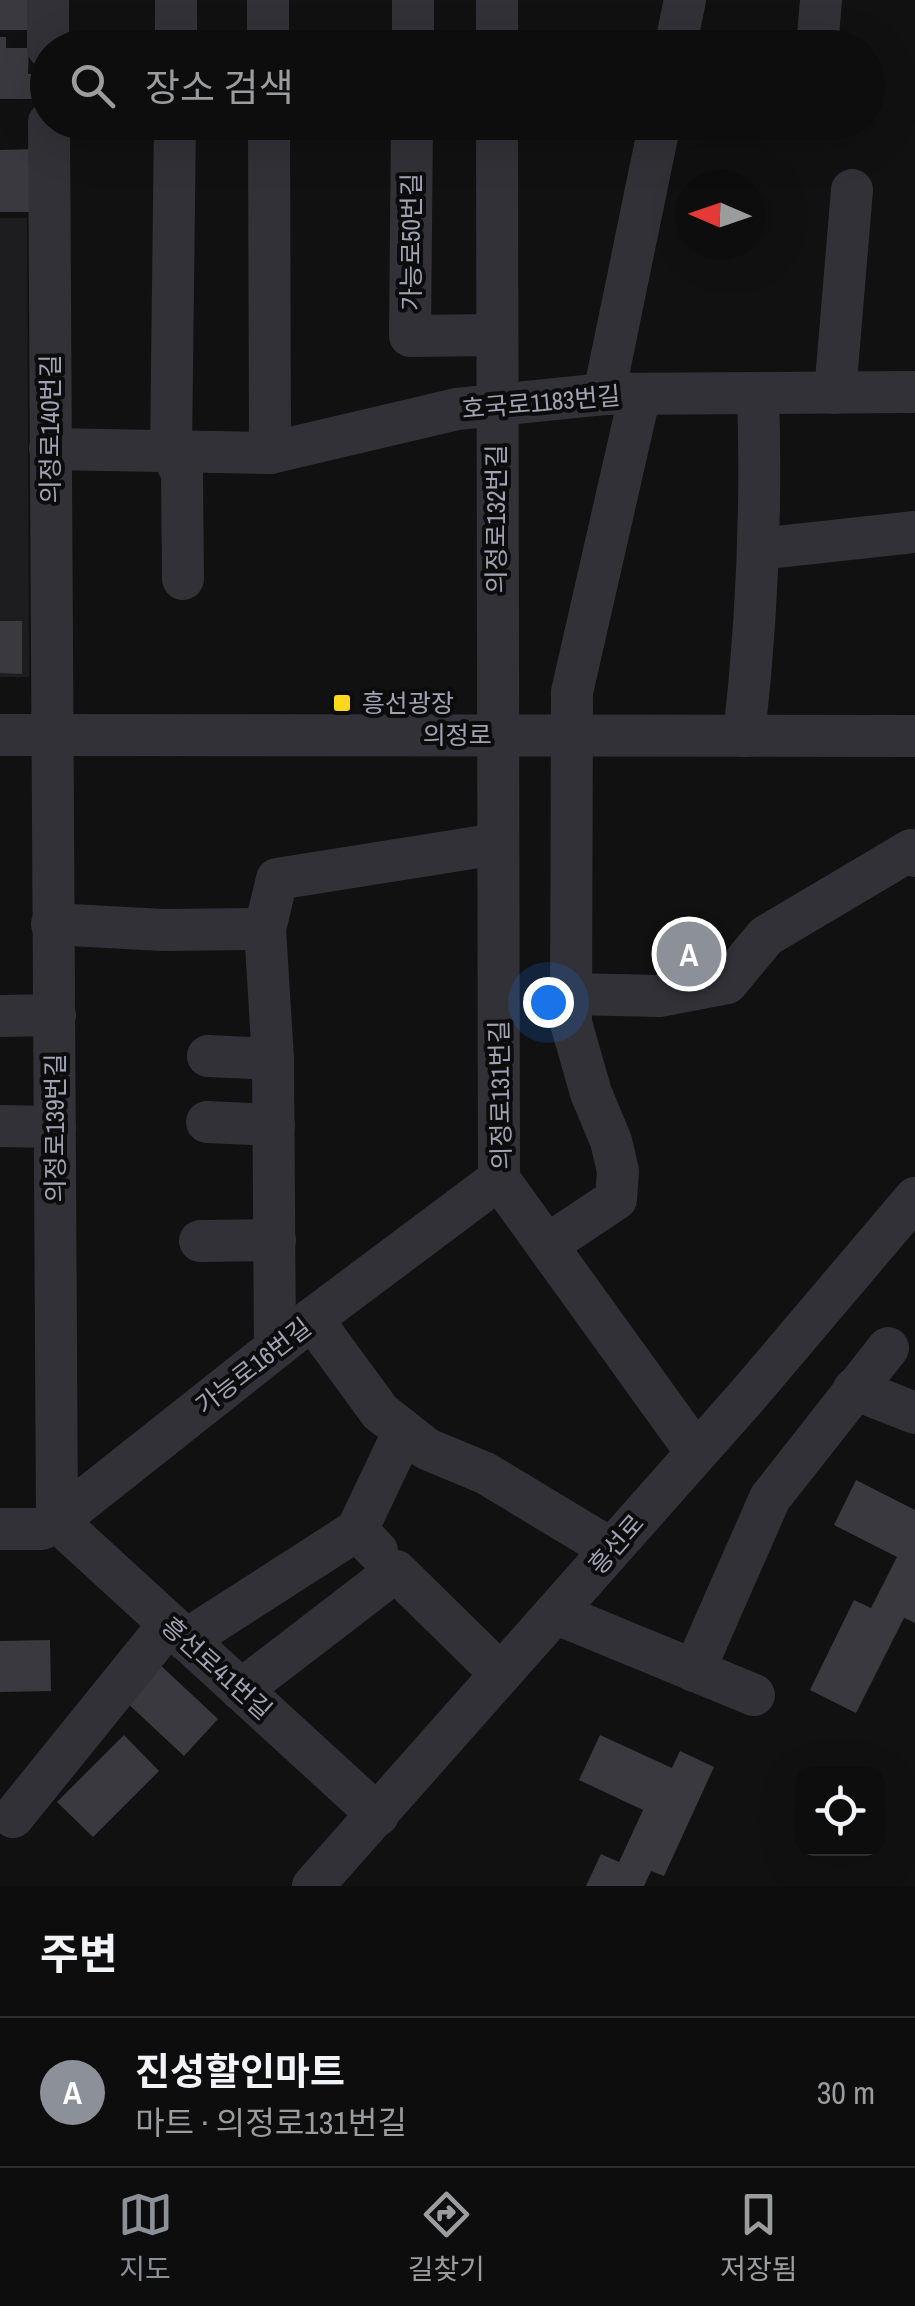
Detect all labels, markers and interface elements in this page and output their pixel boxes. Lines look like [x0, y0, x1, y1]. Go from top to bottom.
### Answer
search box [30, 30, 885, 140]
icon: search [65, 58, 120, 113]
text: 장소 검색 [145, 62, 294, 113]
north arrow [675, 170, 765, 260]
street label: 가능로50번길 [394, 173, 428, 311]
street label: 의정로140번길 [33, 354, 67, 504]
street label: 호국로1183번길 [460, 378, 622, 426]
street label: 의정로132번길 [479, 444, 513, 594]
place label: 흥선광장 [362, 686, 454, 720]
marker: 흥선광장 [331, 692, 353, 714]
street label: 의정로 [422, 718, 492, 752]
pin: A [656, 916, 722, 992]
your location [523, 977, 574, 1028]
street label: 의정로131번길 [482, 1020, 518, 1170]
street label: 의정로139번길 [38, 1053, 72, 1203]
street label: 가능로16번길 [188, 1310, 318, 1422]
street label: 흥선로 [581, 1507, 651, 1581]
street label: 흥선로41번길 [154, 1609, 280, 1727]
map controls [795, 1766, 885, 1856]
button: locate [795, 1766, 885, 1856]
text: 주변 [40, 1926, 117, 1982]
text: 진성할인마트 [135, 2046, 345, 2097]
text: A [63, 2071, 82, 2114]
text: 30 m [817, 2071, 875, 2114]
text: 마트 · 의정로131번길 [135, 2101, 407, 2144]
tab: 지도 [118, 2187, 173, 2288]
tab: 길찾기 [408, 2187, 485, 2288]
tab: 저장됨 [720, 2187, 797, 2288]

